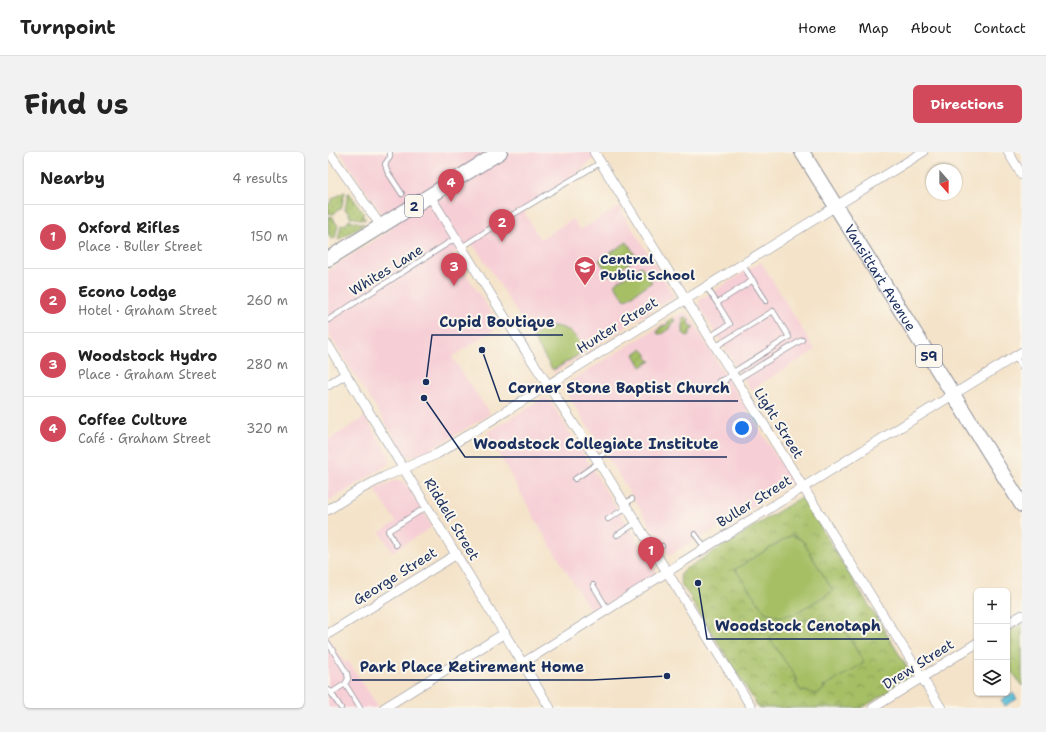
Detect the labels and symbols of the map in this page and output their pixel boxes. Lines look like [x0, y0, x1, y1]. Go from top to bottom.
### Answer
north arrow [926, 164, 962, 200]
pin: 4 [438, 169, 464, 202]
road number: 2 [405, 195, 423, 217]
pin: 2 [489, 209, 515, 242]
street label: Vansittart Avenue [840, 221, 920, 334]
street label: Whites Lane [346, 240, 426, 300]
place label: Central Public School [600, 250, 695, 284]
pin: 3 [441, 253, 467, 286]
school or university icon: Central Public School [572, 254, 598, 287]
street label: Hunter Street [573, 293, 661, 357]
callout: Cupid Boutique [432, 308, 563, 335]
text: Cupid Boutique [439, 312, 555, 332]
road number: 59 [916, 345, 942, 367]
callout: Corner Stone Baptist Church [500, 374, 738, 401]
text: Corner Stone Baptist Church [508, 378, 730, 398]
street label: Light Street [750, 384, 808, 462]
your location [732, 418, 752, 438]
callout: Woodstock Collegiate Institute [465, 430, 727, 457]
text: Woodstock Collegiate Institute [473, 434, 719, 454]
street label: Buller Street [713, 471, 795, 531]
street label: Riddell Street [420, 474, 484, 564]
pin: 1 [638, 537, 664, 570]
street label: George Street [350, 543, 440, 609]
callout: Woodstock Cenotaph [707, 612, 889, 639]
text: Woodstock Cenotaph [715, 616, 881, 636]
street label: Drew Street [879, 635, 957, 693]
callout: Park Place Retirement Home [352, 653, 592, 680]
text: Park Place Retirement Home [360, 657, 584, 677]

